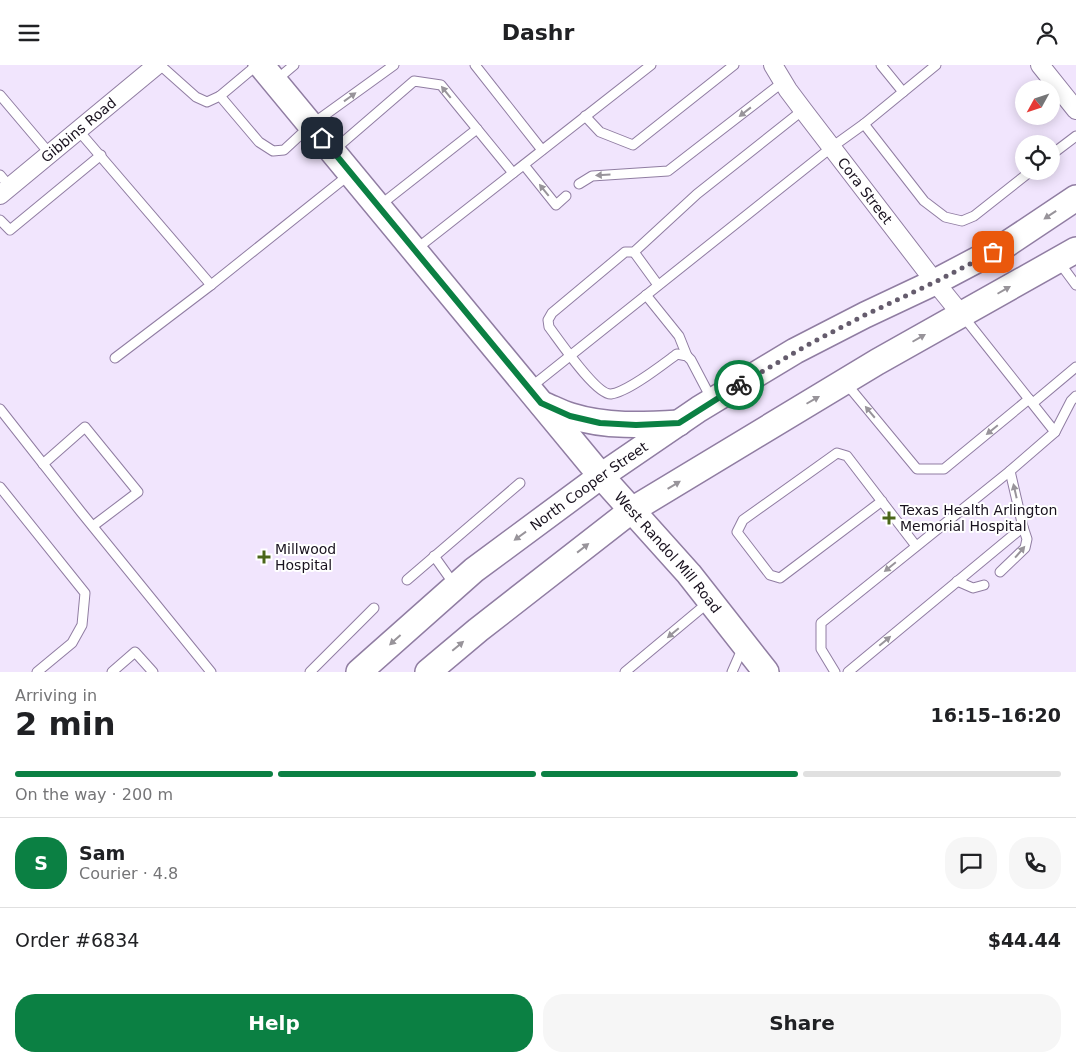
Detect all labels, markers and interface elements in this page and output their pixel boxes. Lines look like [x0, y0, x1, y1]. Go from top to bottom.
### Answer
icon: menu [15, 19, 43, 47]
icon: person [1033, 19, 1061, 47]
text: Dashr [502, 20, 574, 45]
north arrow [1015, 80, 1060, 125]
map controls [1015, 80, 1060, 180]
one-way arrow [441, 86, 452, 99]
one-way arrow [344, 92, 357, 102]
street label: Gibbins Road [38, 94, 119, 166]
one-way arrow [738, 107, 752, 117]
pin [301, 117, 343, 159]
icon: home [308, 124, 336, 152]
button: locate [1015, 135, 1060, 180]
street label: Cora Street [834, 154, 896, 228]
one-way arrow [595, 172, 611, 180]
one-way arrow [538, 184, 549, 197]
one-way arrow [1043, 210, 1057, 220]
pin [972, 231, 1014, 273]
icon: bag [979, 238, 1007, 266]
one-way arrow [996, 286, 1011, 294]
one-way arrow [913, 333, 926, 342]
courier [714, 360, 764, 410]
icon: bike [725, 371, 753, 399]
one-way arrow [806, 396, 819, 405]
one-way arrow [865, 406, 876, 419]
one-way arrow [985, 424, 998, 435]
street label: North Cooper Street [527, 438, 651, 534]
one-way arrow [667, 480, 680, 489]
one-way arrow [1011, 484, 1019, 499]
street label: West Randol Mill Road [611, 489, 725, 616]
place label: Texas Health Arlington Memorial Hospital [899, 502, 1057, 534]
marker: Texas Health Arlington Memorial Hospital [882, 511, 896, 525]
one-way arrow [513, 531, 527, 541]
place label: Millwood Hospital [275, 541, 336, 573]
one-way arrow [576, 543, 590, 553]
one-way arrow [1014, 546, 1026, 558]
marker: Millwood Hospital [257, 550, 271, 564]
one-way arrow [884, 561, 897, 572]
one-way arrow [667, 627, 680, 638]
one-way arrow [389, 634, 401, 645]
one-way arrow [879, 635, 892, 646]
one-way arrow [452, 641, 464, 652]
text: Arriving in [15, 686, 97, 705]
text: 16:15–16:20 [931, 704, 1061, 726]
text: 2 min [15, 705, 116, 743]
text: On the way · 200 m [15, 785, 173, 804]
button: chat [945, 837, 997, 889]
button: phone [1009, 837, 1061, 889]
text: Sam [79, 842, 125, 864]
text: S [34, 852, 48, 874]
text: Courier · 4.8 [79, 864, 178, 883]
text: Order #6834 [15, 929, 139, 951]
text: $44.44 [988, 929, 1061, 951]
button: Help [15, 994, 533, 1052]
button: Share [543, 994, 1061, 1052]

